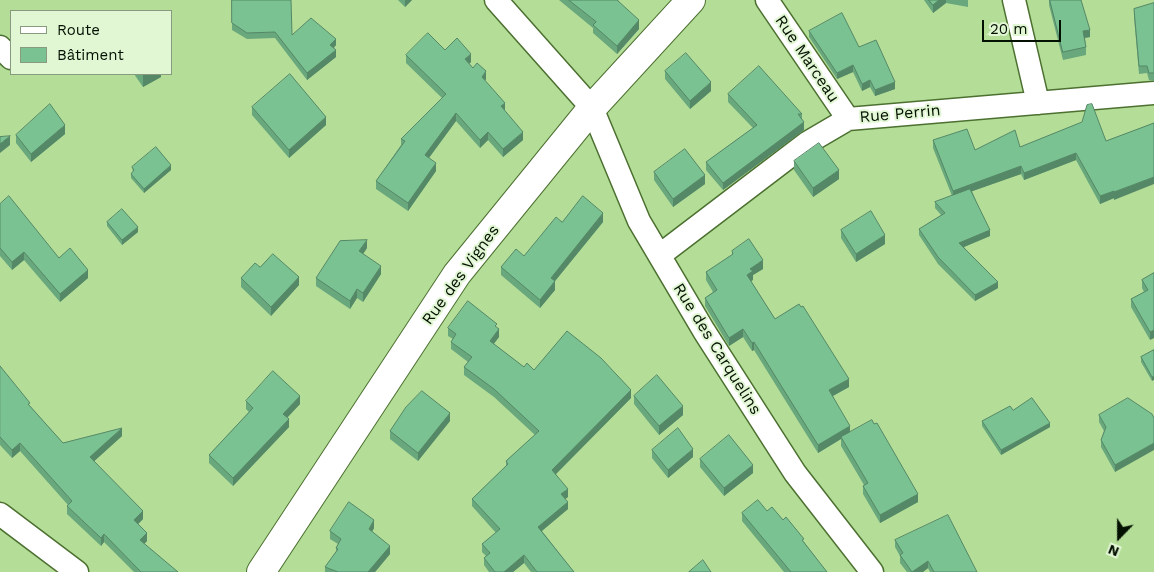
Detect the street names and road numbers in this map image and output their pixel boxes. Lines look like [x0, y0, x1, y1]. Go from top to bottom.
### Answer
street label: Rue Marceau [771, 12, 843, 106]
street label: Rue Perrin [859, 101, 941, 127]
street label: Rue des Vignes [418, 221, 504, 329]
street label: Rue des Carquelins [669, 280, 765, 418]

